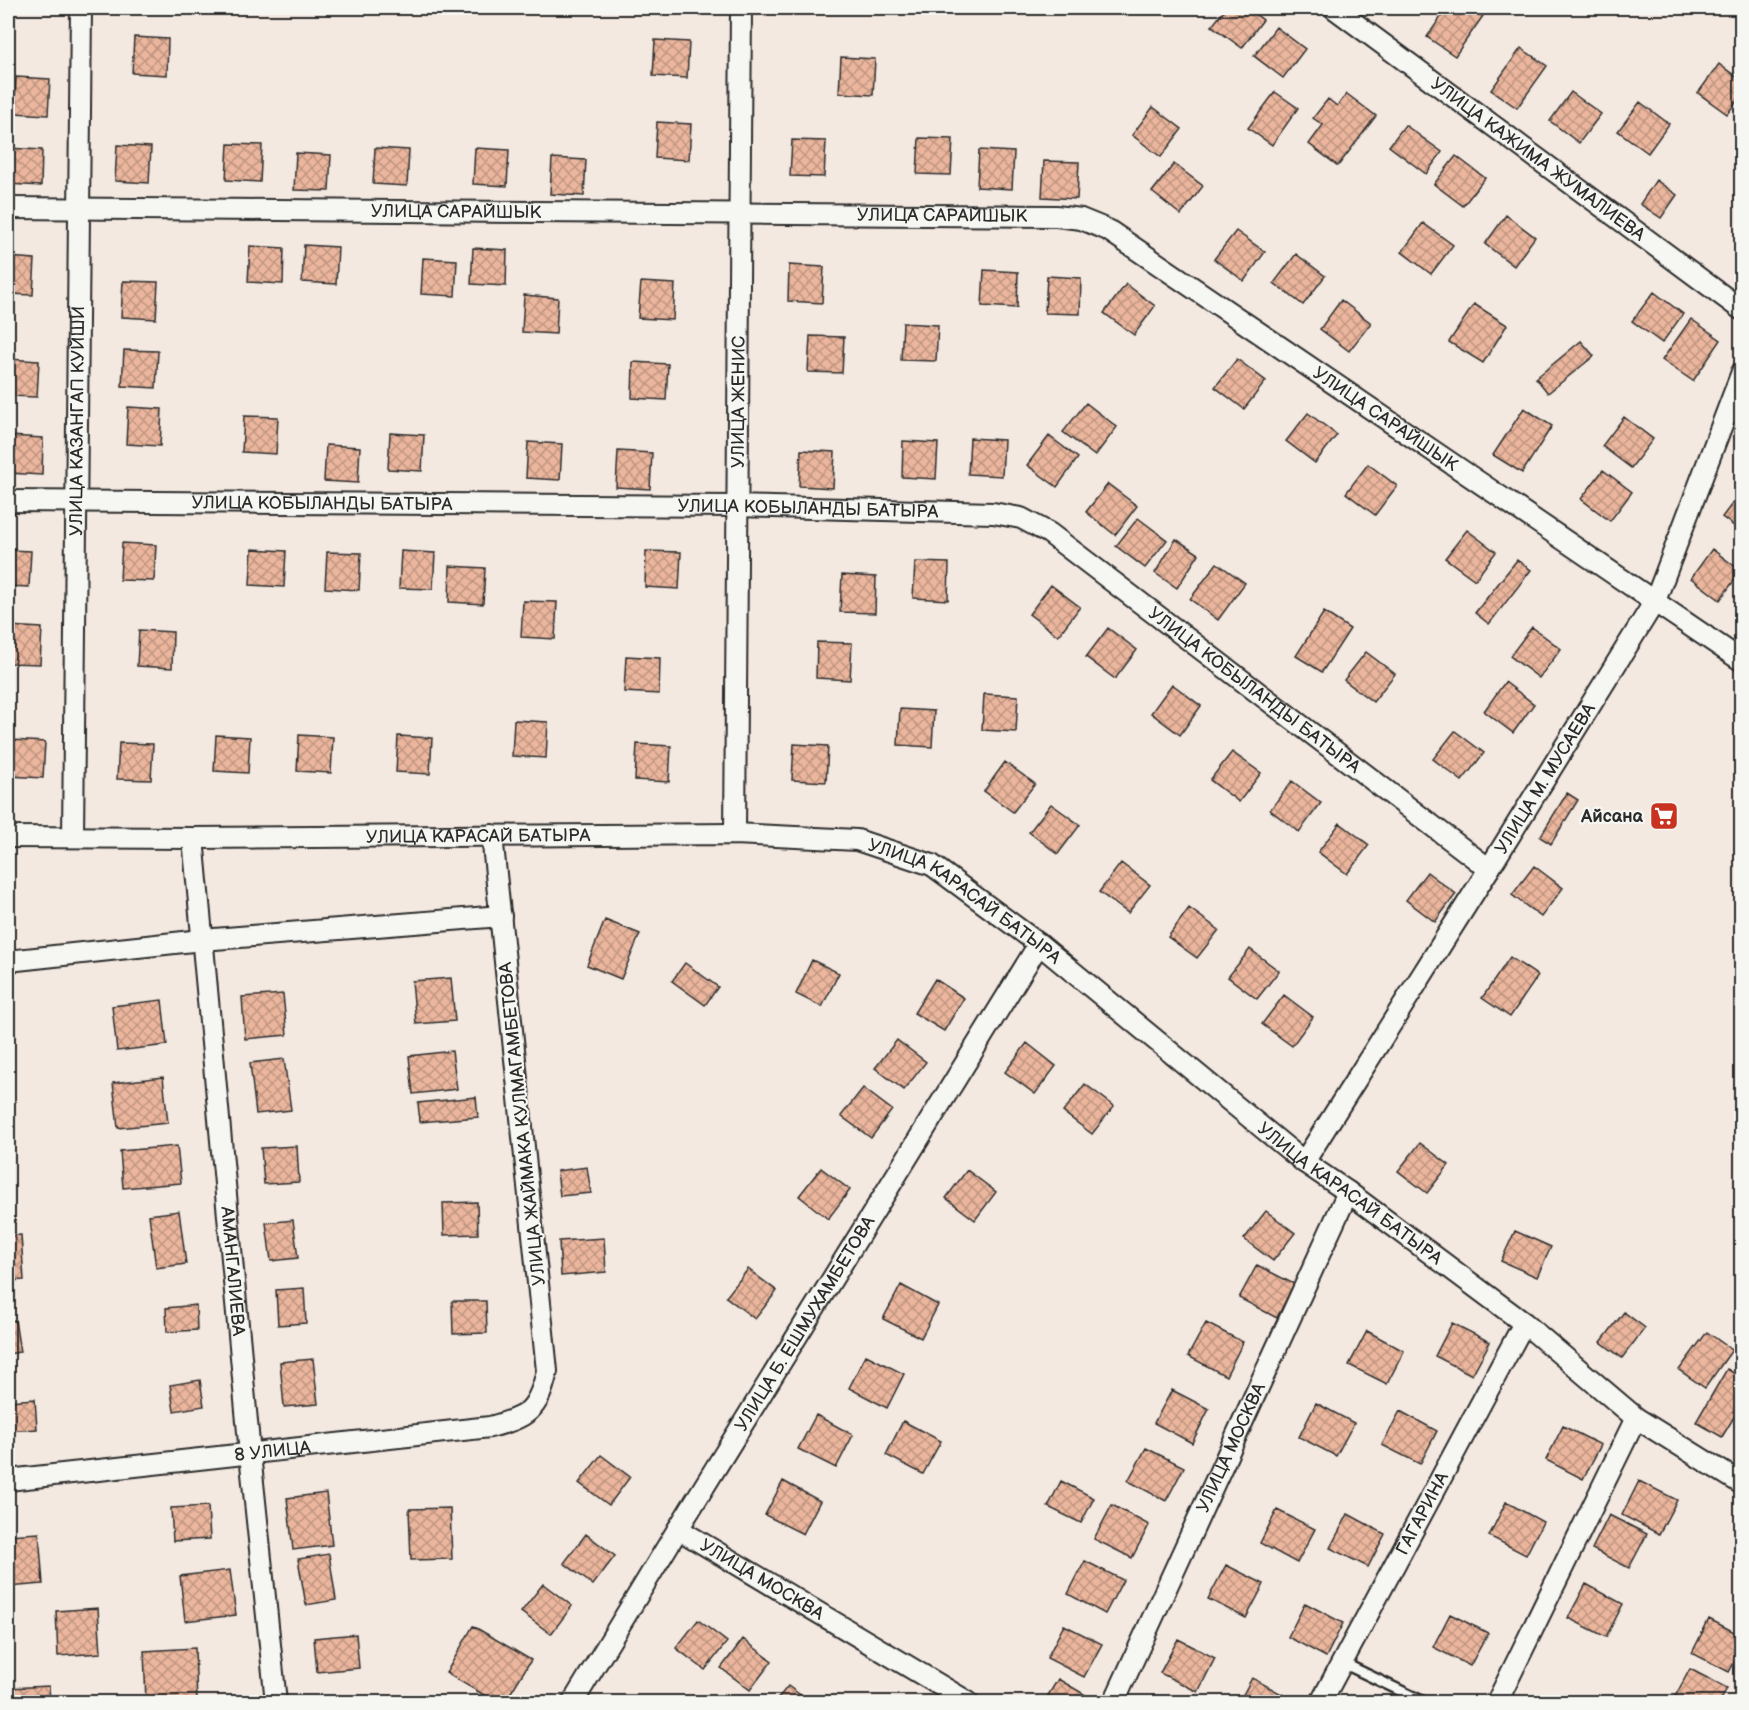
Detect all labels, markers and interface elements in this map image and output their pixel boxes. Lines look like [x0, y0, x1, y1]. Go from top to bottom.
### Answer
street label: УЛИЦА КАЖИМА ЖУМАЛИЕВА [1427, 73, 1649, 246]
street label: УЛИЦА САРАЙШЫК [371, 201, 542, 223]
street label: УЛИЦА САРАЙШЫК [857, 204, 1027, 227]
street label: УЛИЦА КАЗАНГАП КУЙШИ [66, 306, 89, 536]
street label: УЛИЦА ЖЕНИС [728, 336, 750, 468]
street label: УЛИЦА САРАЙШЫК [1309, 363, 1462, 476]
street label: УЛИЦА КОБЫЛАНДЫ БАТЫРА [191, 492, 453, 515]
street label: УЛИЦА КОБЫЛАНДЫ БАТЫРА [677, 496, 939, 523]
street label: УЛИЦА КОБЫЛАНДЫ БАТЫРА [1144, 603, 1364, 778]
street label: УЛИЦА М. МУСАЕВА [1491, 700, 1600, 858]
supermarket icon: Айсана [1648, 800, 1680, 832]
place label: Айсана [1580, 806, 1644, 827]
street label: УЛИЦА КАРАСАЙ БАТЫРА [366, 825, 590, 848]
street label: УЛИЦА КАРАСАЙ БАТЫРА [865, 834, 1065, 969]
street label: УЛИЦА ЖАЙМАКА КУЛМАГАМБЕТОВА [495, 961, 550, 1287]
street label: УЛИЦА КАРАСАЙ БАТЫРА [1253, 1118, 1446, 1269]
street label: АМАНГАЛИЕВА [216, 1205, 249, 1337]
street label: УЛИЦА Б. ЕШМУХАМБЕТОВА [731, 1212, 880, 1435]
street label: УЛИЦА МОСКВА [1192, 1380, 1270, 1516]
street label: 8 УЛИЦА [233, 1437, 312, 1466]
street label: ГАГАРИНА [1392, 1469, 1453, 1559]
street label: УЛИЦА МОСКВА [696, 1535, 828, 1625]

